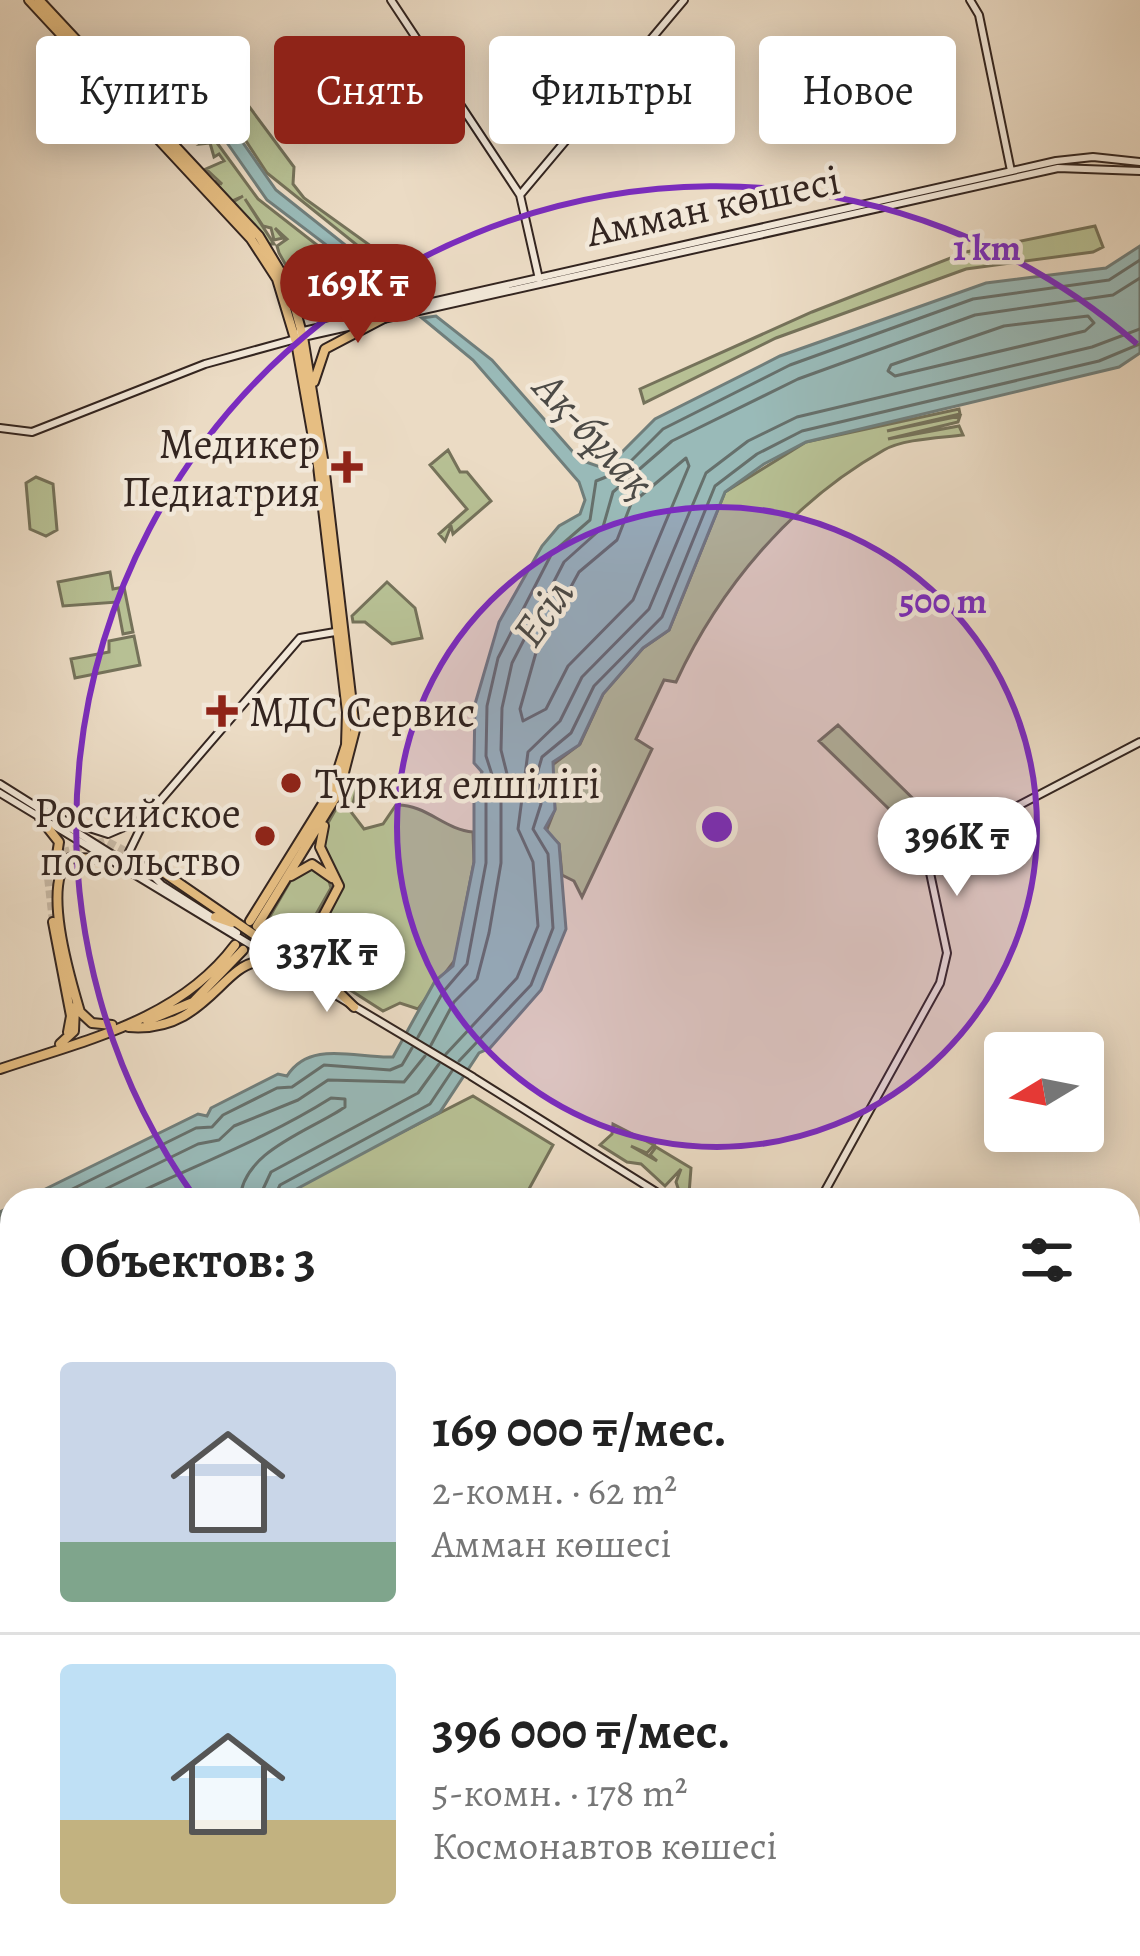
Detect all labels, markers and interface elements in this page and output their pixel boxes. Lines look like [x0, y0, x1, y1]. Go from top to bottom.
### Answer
chip: Купить [36, 36, 250, 144]
chip: Снять [274, 36, 465, 144]
chip: Фильтры [489, 36, 735, 144]
chip: Новое [759, 36, 956, 144]
street label: Амман көшесі [580, 151, 845, 260]
text: 1 km [953, 223, 1021, 272]
pin: 169K ₸ [260, 244, 456, 346]
text: 169K ₸ [307, 256, 409, 309]
water label: Ақ-бұлақ [518, 356, 669, 512]
place label: Медикер Педиатрия [122, 415, 320, 520]
marker: Медикер Педиатрия [331, 451, 363, 483]
water label: Есіл [497, 566, 588, 659]
text: 500 m [899, 576, 987, 625]
place label: МДС Сервис [249, 683, 475, 740]
marker: МДС Сервис [206, 695, 238, 727]
place label: Түркия елшілігі [315, 755, 600, 812]
marker: Түркия елшілігі [278, 770, 304, 796]
place label: Российское посольство [34, 784, 241, 889]
pin: 396K ₸ [859, 797, 1055, 899]
centre of rings [696, 806, 738, 848]
text: 396K ₸ [905, 809, 1009, 862]
marker: Российское посольство [252, 823, 278, 849]
pin: 337K ₸ [229, 913, 425, 1015]
text: 337K ₸ [276, 925, 378, 978]
north arrow [984, 1032, 1104, 1152]
map controls [984, 1032, 1104, 1152]
text: Объектов: 3 [60, 1225, 316, 1295]
icon: filters [1014, 1227, 1080, 1293]
text: 169 000 ₸/мес. [432, 1394, 727, 1464]
icon: home [156, 1410, 300, 1554]
text: 2-комн. · 62 m² [432, 1464, 677, 1517]
text: Амман көшесі [432, 1517, 672, 1570]
text: 396 000 ₸/мес. [432, 1696, 731, 1766]
icon: home [156, 1712, 300, 1856]
text: 5-комн. · 178 m² [432, 1766, 688, 1819]
text: Космонавтов көшесі [432, 1819, 778, 1872]

